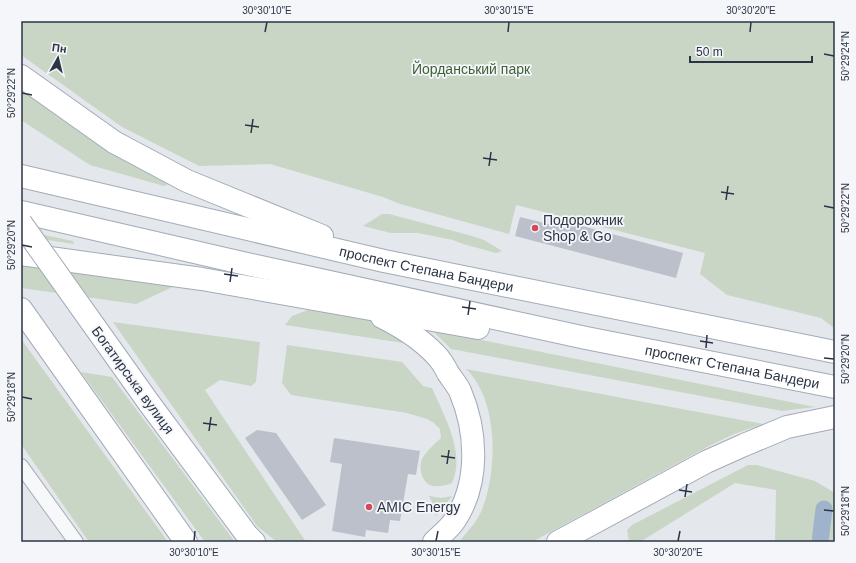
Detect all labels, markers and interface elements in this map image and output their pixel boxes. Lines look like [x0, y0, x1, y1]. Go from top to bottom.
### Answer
text: 30°30'10"E [242, 5, 292, 16]
text: 30°30'15"E [484, 5, 534, 16]
text: 30°30'20"E [726, 5, 776, 16]
text: 50°29'24"N [840, 31, 851, 81]
north arrow [38, 38, 78, 78]
scale bar [690, 38, 812, 64]
text: Пн [51, 41, 67, 55]
text: 50 m [696, 45, 723, 59]
park label: Йорданський парк [412, 60, 531, 77]
text: 50°29'22"N [6, 68, 17, 118]
text: 50°29'22"N [840, 183, 851, 233]
place label: Подорожник Shop & Go [543, 212, 624, 244]
text: 50°29'20"N [6, 220, 17, 270]
marker: Подорожник Shop & Go [530, 223, 540, 233]
street label: проспект Степана Бандери [338, 243, 515, 295]
street label: Богатирська вулиця [89, 323, 177, 437]
text: 50°29'20"N [840, 334, 851, 384]
street label: проспект Степана Бандери [644, 342, 821, 392]
text: 50°29'18"N [6, 372, 17, 422]
text: 50°29'18"N [840, 486, 851, 536]
place label: AMIC Energy [377, 499, 460, 515]
marker: AMIC Energy [364, 502, 374, 512]
text: 30°30'10"E [169, 547, 219, 558]
text: 30°30'15"E [411, 547, 461, 558]
text: 30°30'20"E [653, 547, 703, 558]

